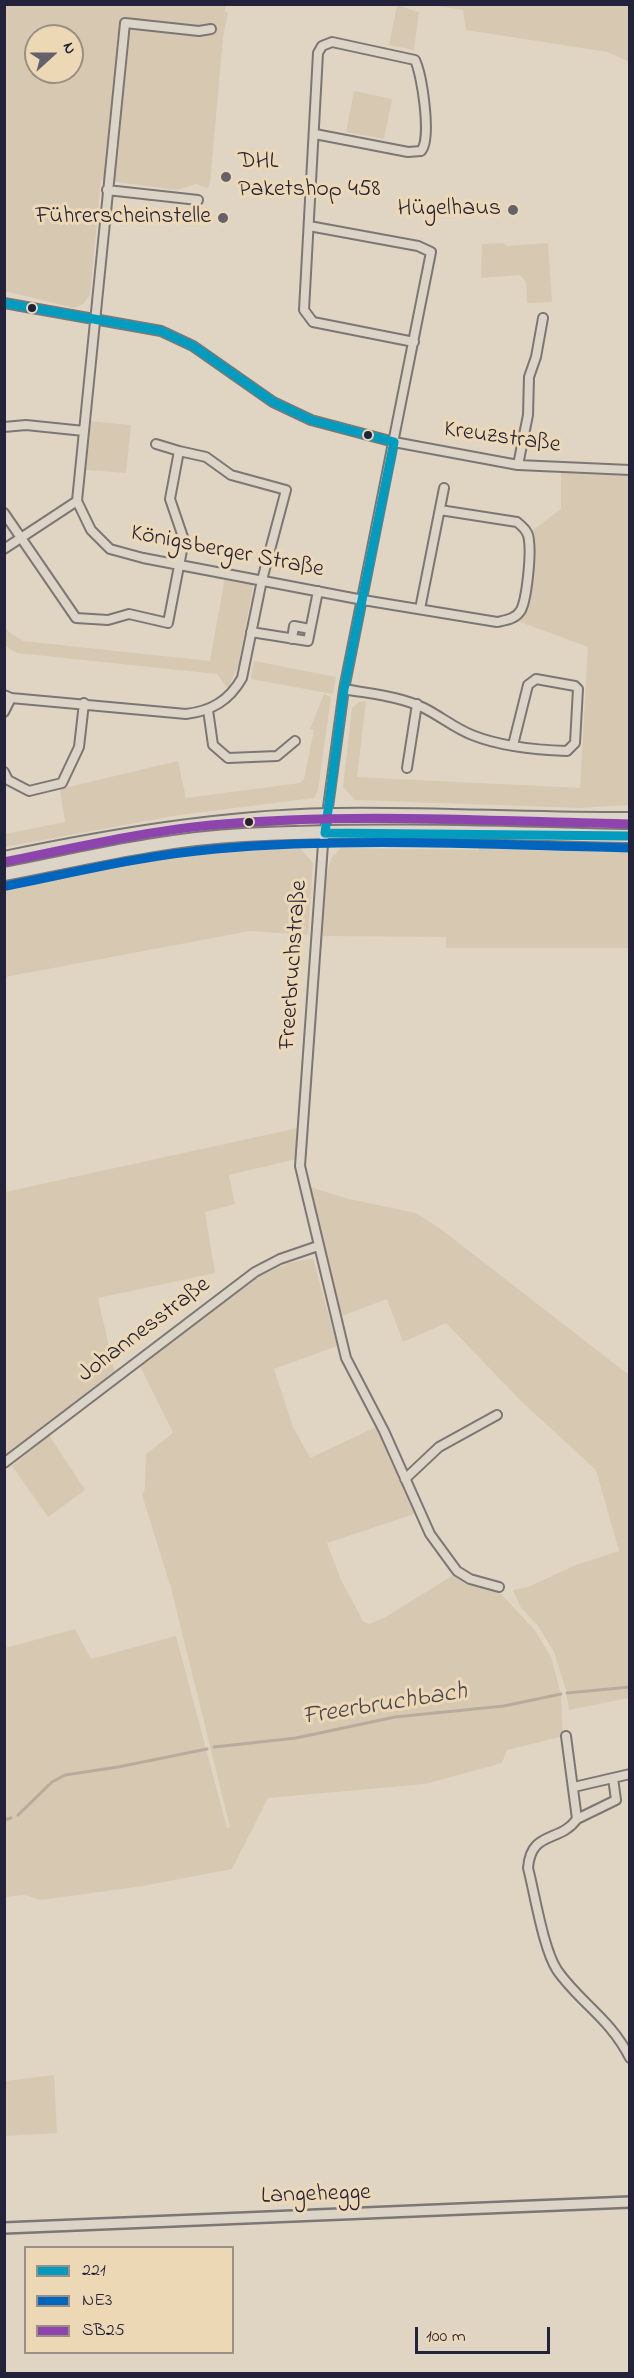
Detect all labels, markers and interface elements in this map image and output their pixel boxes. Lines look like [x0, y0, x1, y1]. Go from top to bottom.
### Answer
north arrow [24, 24, 84, 84]
text: N [56, 39, 82, 58]
place label: DHL Paketshop 458 [238, 149, 381, 205]
marker: DHL Paketshop 458 [219, 170, 233, 184]
place label: Hügelhaus [398, 196, 501, 224]
marker: Hügelhaus [506, 203, 520, 217]
place label: Führerscheinstelle [35, 204, 211, 232]
marker: Führerscheinstelle [216, 211, 230, 225]
unlabelled marker [26, 302, 38, 314]
street label: Kreuzstraße [442, 417, 562, 461]
unlabelled marker [362, 429, 374, 441]
street label: Königsberger Straße [128, 520, 326, 586]
unlabelled marker [243, 816, 255, 828]
street label: Freerbruchstraße [275, 879, 315, 1051]
street label: Johannesstraße [73, 1272, 217, 1390]
water label: Freerbruchbach [300, 1678, 470, 1734]
street label: Langehegge [261, 2180, 371, 2212]
legend [24, 2246, 234, 2354]
text: 221 [82, 2258, 106, 2284]
text: NE3 [82, 2288, 113, 2314]
scale bar [418, 2315, 553, 2353]
text: SB25 [82, 2318, 125, 2344]
text: 100 m [426, 2324, 466, 2350]

